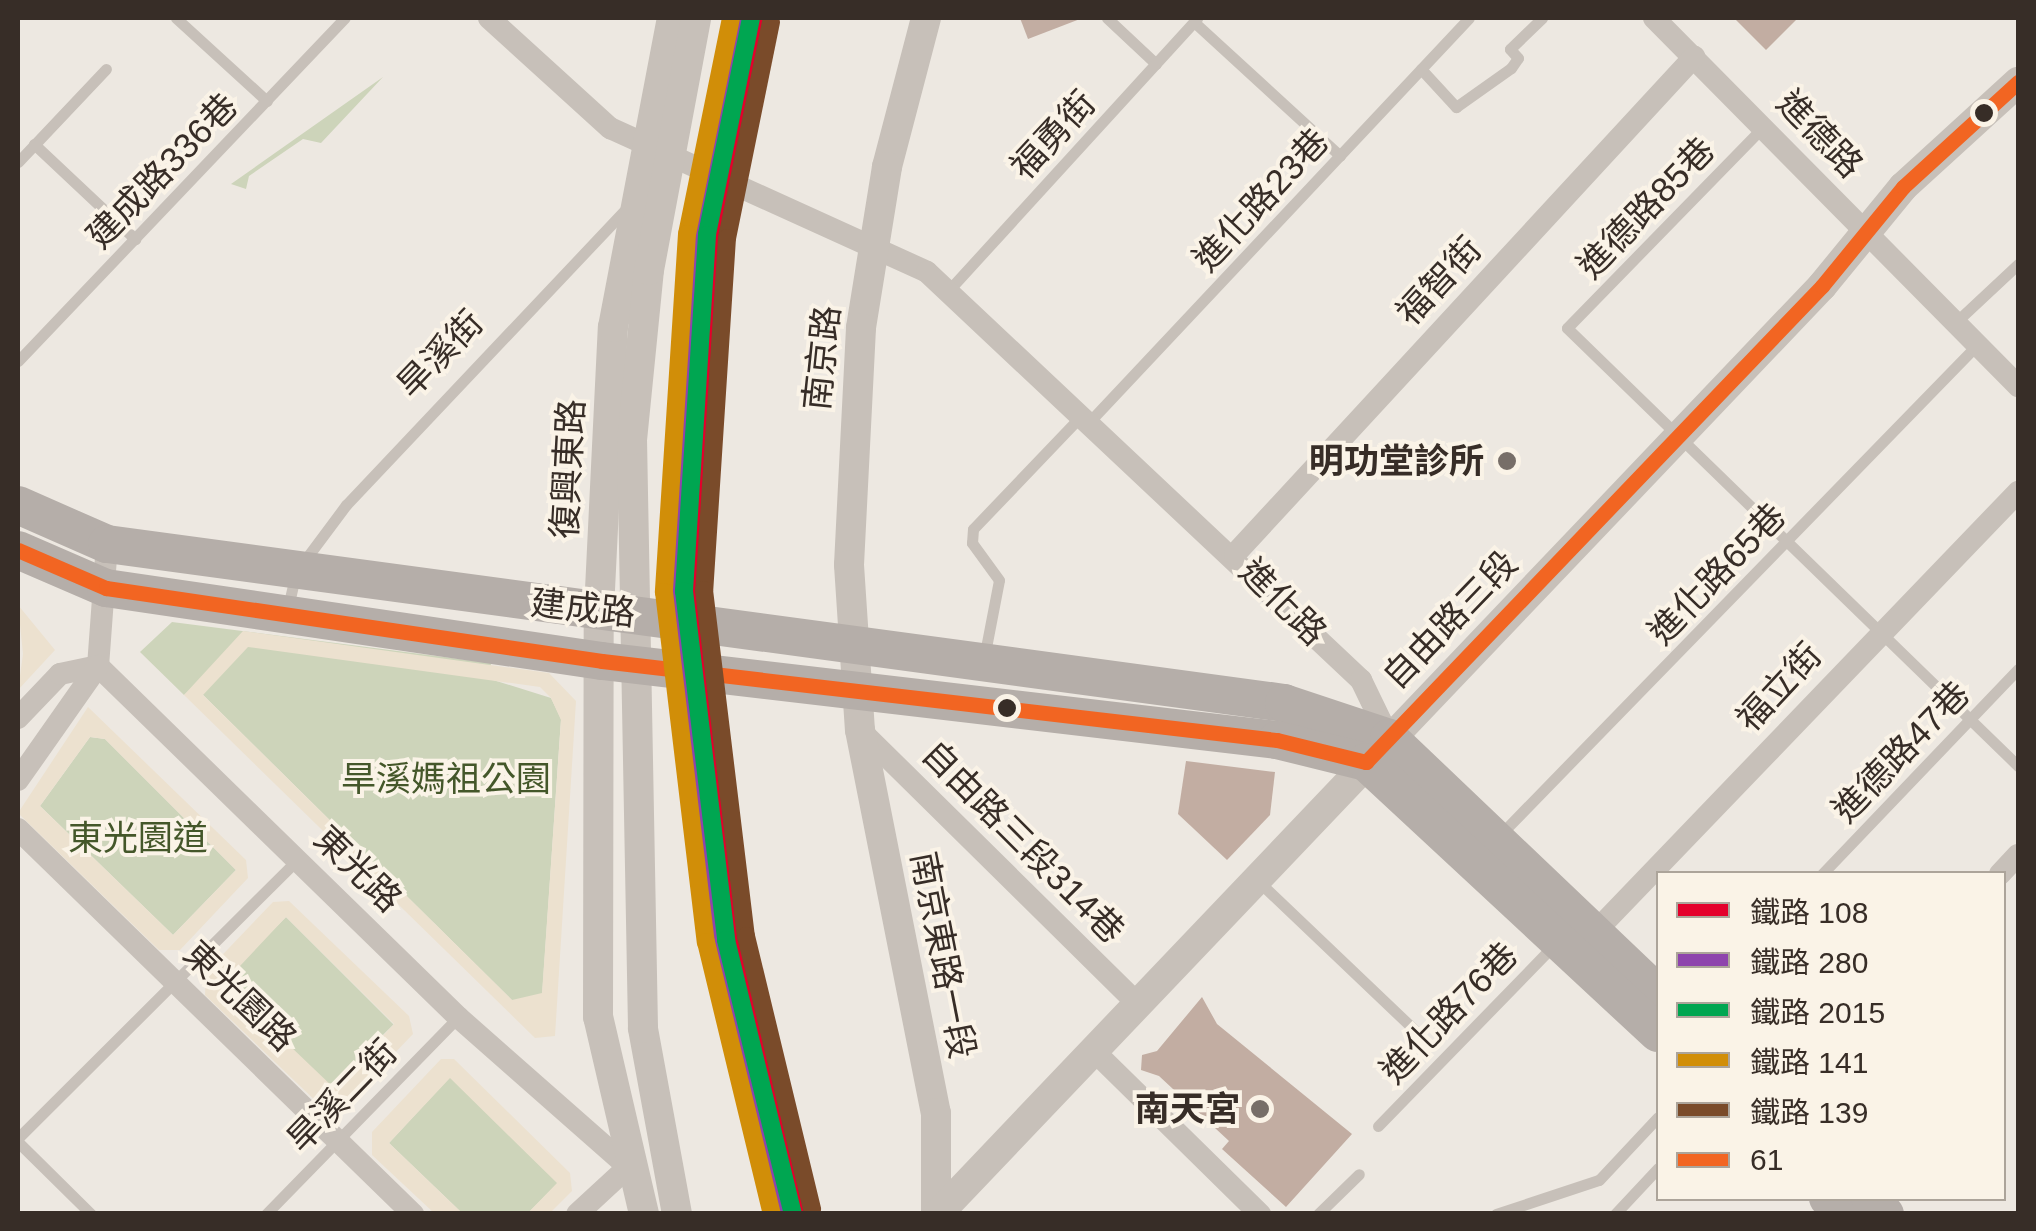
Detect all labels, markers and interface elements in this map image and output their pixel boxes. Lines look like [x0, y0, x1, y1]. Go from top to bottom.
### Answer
street label: 福勇街 [1002, 82, 1104, 188]
street label: 進德路 [1768, 82, 1872, 186]
street label: 建成路336巷 [78, 85, 246, 257]
unlabelled marker [1974, 103, 1994, 123]
street label: 進化路23巷 [1185, 120, 1337, 280]
street label: 進德路85巷 [1569, 129, 1723, 287]
street label: 福智街 [1388, 228, 1490, 334]
street label: 旱溪街 [388, 302, 492, 406]
street label: 南京路 [796, 304, 848, 412]
street label: 復興東路 [543, 398, 593, 540]
place label: 明功堂診所 [1309, 440, 1484, 482]
marker: 明功堂診所 [1494, 448, 1520, 474]
street label: 進化路65巷 [1640, 495, 1794, 653]
street label: 自由路三段 [1374, 542, 1526, 698]
street label: 進化路 [1231, 550, 1335, 654]
street label: 建成路 [529, 582, 637, 634]
street label: 福立街 [1728, 634, 1830, 740]
street label: 進德路47巷 [1824, 673, 1978, 831]
unlabelled marker [997, 698, 1017, 718]
street label: 自由路三段314巷 [913, 732, 1133, 952]
park label: 旱溪媽祖公園 [341, 758, 551, 800]
park label: 東光園道 [68, 817, 208, 859]
street label: 東光路 [306, 817, 410, 921]
street label: 南京東路一段 [902, 848, 984, 1062]
legend [1656, 871, 2006, 1201]
text: 鐵路 108 [1750, 896, 1868, 929]
street label: 東光園路 [175, 932, 305, 1060]
street label: 進化路76巷 [1372, 934, 1526, 1092]
text: 鐵路 280 [1750, 946, 1868, 979]
text: 鐵路 2015 [1750, 996, 1885, 1029]
street label: 旱溪二街 [278, 1031, 406, 1161]
text: 鐵路 141 [1750, 1046, 1868, 1079]
place label: 南天宮 [1135, 1088, 1240, 1130]
text: 鐵路 139 [1750, 1096, 1868, 1129]
marker: 南天宮 [1249, 1098, 1271, 1120]
text: 61 [1750, 1143, 1783, 1176]

